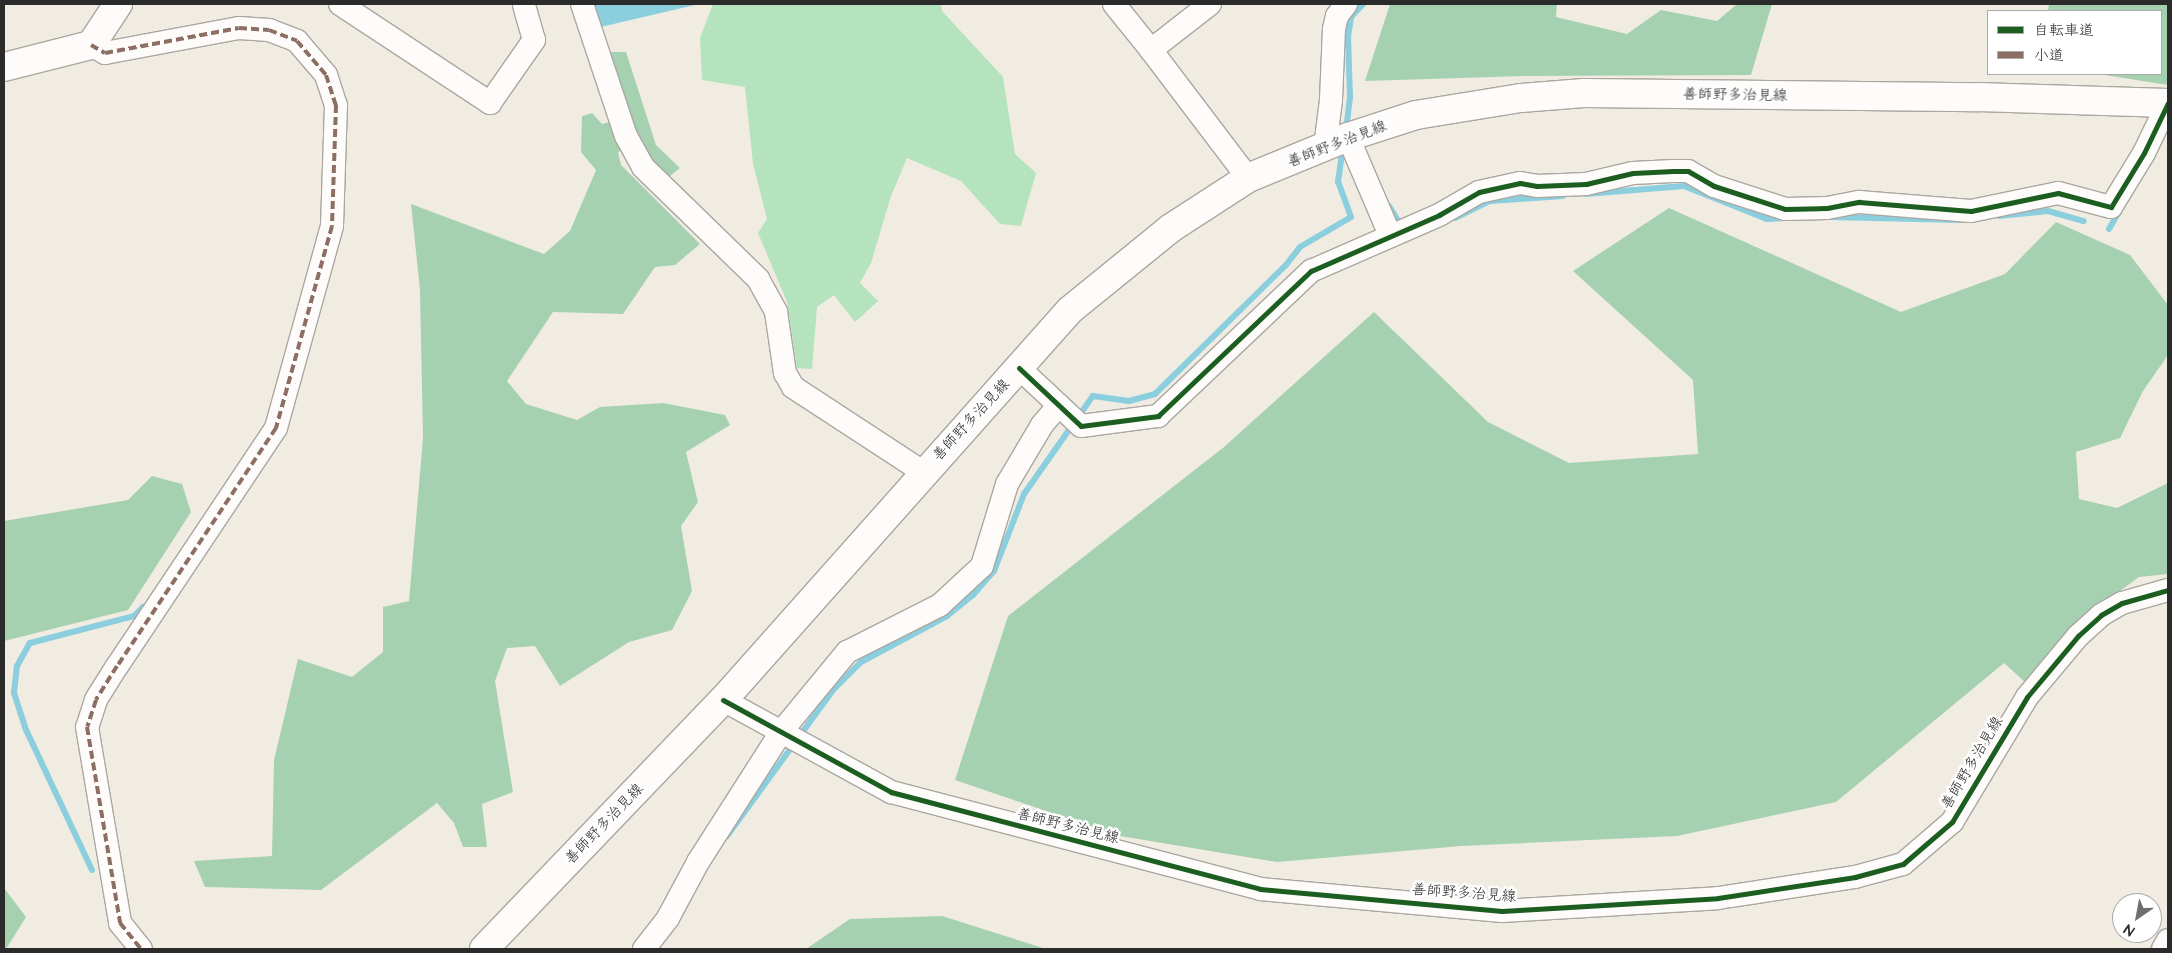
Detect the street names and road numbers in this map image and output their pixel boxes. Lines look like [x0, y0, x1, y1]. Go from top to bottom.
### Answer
street label: 善師野多治見線 [1682, 85, 1788, 105]
street label: 善師野多治見線 [1285, 117, 1389, 171]
street label: 善師野多治見線 [929, 375, 1013, 465]
street label: 善師野多治見線 [1937, 713, 2007, 813]
street label: 善師野多治見線 [561, 780, 647, 868]
street label: 善師野多治見線 [1015, 805, 1121, 847]
street label: 善師野多治見線 [1411, 880, 1517, 906]

